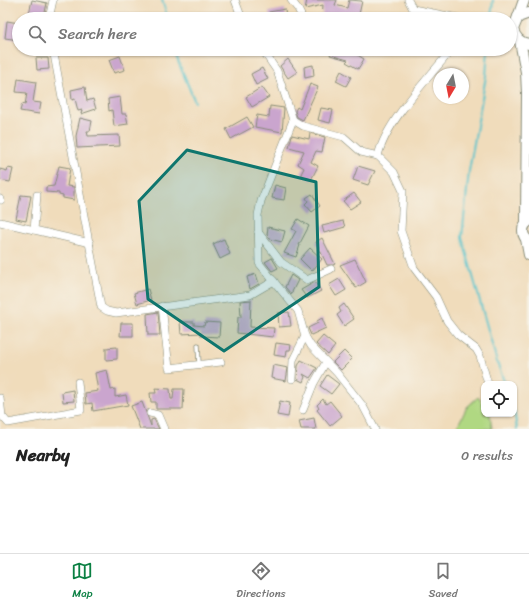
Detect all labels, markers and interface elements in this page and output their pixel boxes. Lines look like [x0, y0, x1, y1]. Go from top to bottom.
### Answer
search box [12, 12, 517, 56]
text: Search here [58, 21, 137, 47]
icon: search [26, 23, 48, 45]
north arrow [433, 68, 469, 104]
map controls [481, 381, 517, 417]
button: locate [481, 381, 517, 417]
text: Nearby [16, 440, 70, 470]
text: 0 results [461, 444, 513, 467]
tab: Map [71, 560, 93, 603]
tab: Directions [236, 560, 286, 603]
tab: Saved [429, 560, 458, 603]

